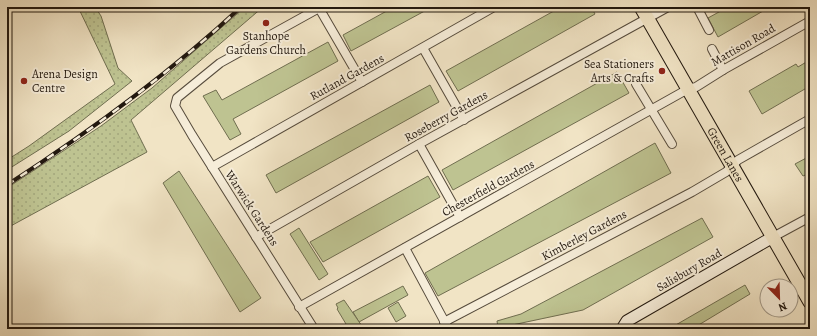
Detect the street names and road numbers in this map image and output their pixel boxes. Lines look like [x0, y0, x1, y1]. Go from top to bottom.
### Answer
street label: Mattison Road [708, 20, 779, 70]
street label: Rutland Gardens [307, 50, 387, 104]
street label: Roseberry Gardens [401, 86, 491, 146]
street label: Green Lanes [704, 124, 748, 185]
street label: Chesterfield Gardens [439, 156, 537, 220]
street label: Warwick Gardens [221, 166, 283, 249]
street label: Kimberley Gardens [539, 206, 629, 264]
street label: Salisbury Road [653, 245, 725, 295]

